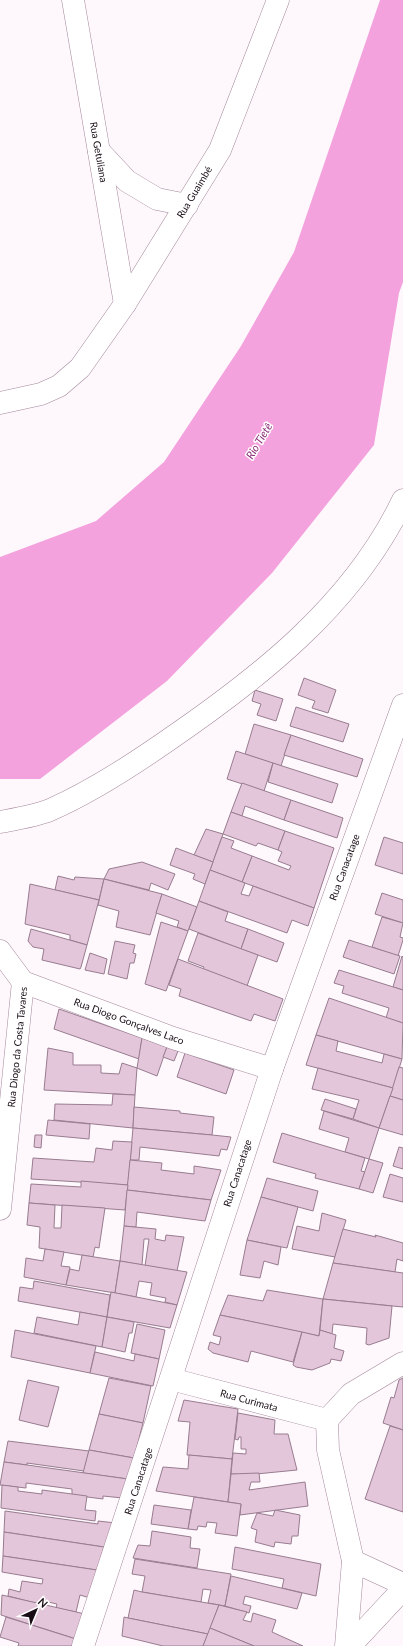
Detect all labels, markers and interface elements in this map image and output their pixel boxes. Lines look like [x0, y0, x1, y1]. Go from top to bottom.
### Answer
street label: Rua Getuliana [88, 121, 110, 183]
street label: Rua Guaimbé [174, 164, 214, 220]
water label: Rio Tietê [243, 420, 274, 461]
street label: Rua Canacatage [326, 832, 362, 902]
street label: Rua Diogo da Costa Tavares [5, 986, 29, 1108]
street label: Rua Diogo Gonçalves Laco [72, 995, 186, 1047]
street label: Rua Canacatage [220, 1138, 254, 1208]
street label: Rua Curimata [219, 1387, 279, 1413]
street label: Rua Canacatage [121, 1446, 155, 1516]
north arrow [16, 1590, 56, 1630]
text: N [36, 1595, 51, 1610]

